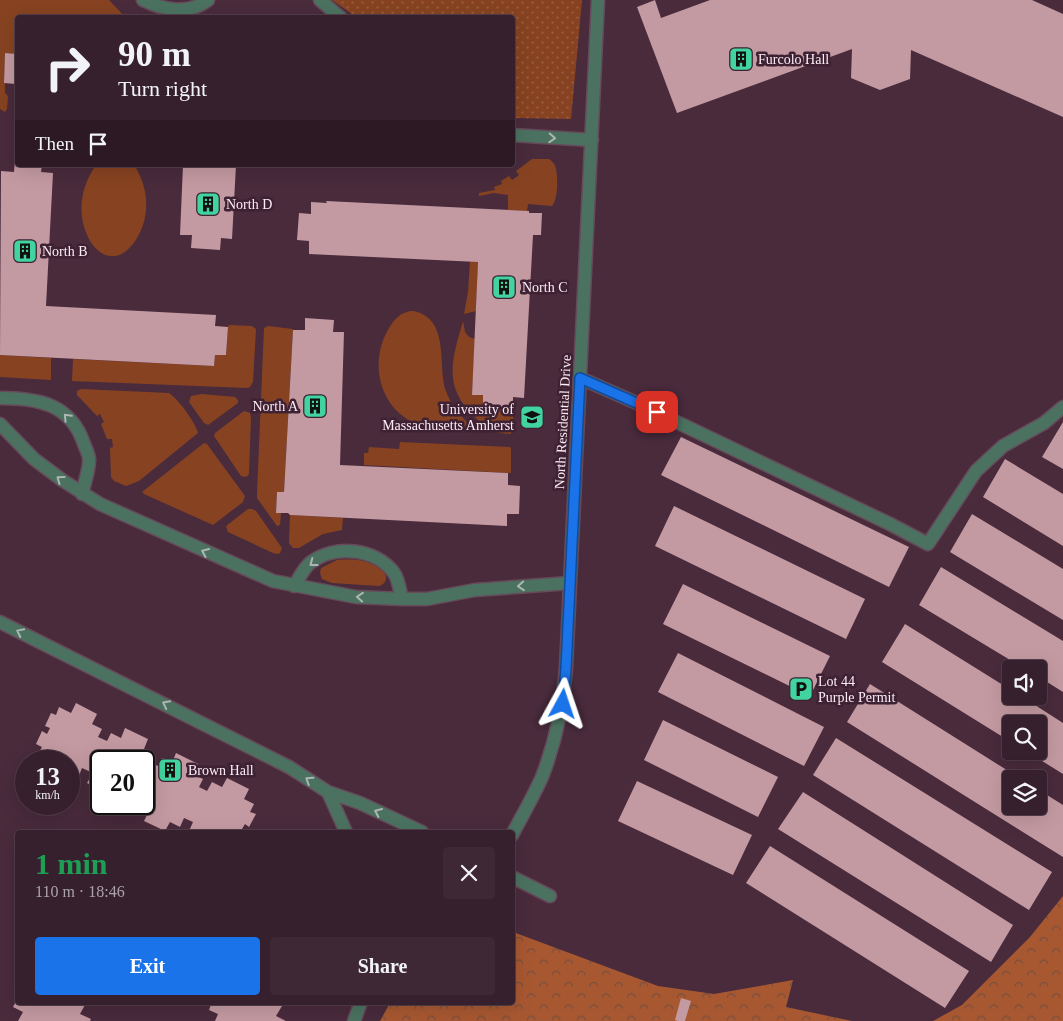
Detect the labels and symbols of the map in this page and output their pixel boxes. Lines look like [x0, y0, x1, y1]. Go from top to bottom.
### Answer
building icon: Furcolo Hall [728, 46, 754, 72]
place label: Furcolo Hall [758, 52, 829, 67]
one-way arrow [548, 133, 556, 144]
building icon: North D [195, 191, 221, 217]
place label: North D [226, 197, 272, 212]
building icon: North B [12, 238, 38, 264]
place label: North B [42, 244, 88, 259]
building icon: North C [491, 274, 517, 300]
place label: North C [522, 280, 568, 295]
street label: North Residential Drive [552, 354, 574, 490]
pin [636, 391, 678, 433]
building icon: North A [302, 393, 328, 419]
place label: North A [253, 399, 299, 414]
place label: University of Massachusetts Amherst [382, 402, 514, 433]
school or university icon: University of Massachusetts Amherst [519, 404, 545, 430]
one-way arrow [64, 414, 73, 423]
one-way arrow [57, 476, 66, 484]
one-way arrow [201, 547, 210, 558]
one-way arrow [309, 557, 319, 566]
one-way arrow [517, 581, 525, 592]
one-way arrow [356, 592, 364, 603]
one-way arrow [17, 628, 26, 638]
place label: Lot 44 Purple Permit [818, 674, 895, 705]
parking icon: Lot 44 Purple Permit [788, 676, 814, 702]
position arrow [536, 677, 588, 729]
one-way arrow [162, 700, 171, 710]
speed limit sign: 20 [90, 750, 155, 815]
building icon: Brown Hall [157, 757, 183, 783]
place label: Brown Hall [188, 763, 254, 778]
one-way arrow [306, 777, 315, 787]
one-way arrow [374, 807, 383, 818]

